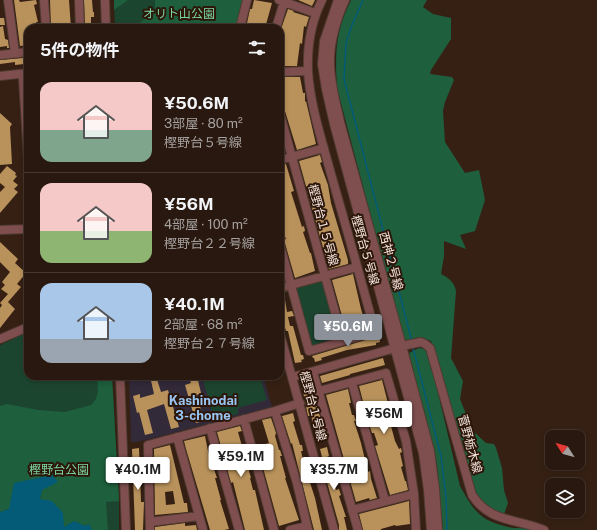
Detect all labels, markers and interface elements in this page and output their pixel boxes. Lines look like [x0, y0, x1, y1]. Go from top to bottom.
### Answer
park label: オリト山公園 [143, 7, 215, 21]
icon: filters [246, 37, 268, 59]
text: 5件の物件 [40, 40, 119, 60]
text: ¥50.6M [164, 93, 229, 113]
icon: home [72, 98, 120, 146]
text: 3部屋 · 80 m² [164, 116, 243, 131]
text: 樫野台５号線 [164, 135, 242, 150]
street label: 樫野台１５号線 [305, 183, 341, 267]
text: ¥56M [164, 194, 214, 214]
icon: home [72, 199, 120, 247]
street label: 樫野台５号線 [348, 213, 382, 287]
text: 4部屋 · 100 m² [164, 217, 248, 232]
street label: 西神２号線 [376, 230, 406, 292]
text: 樫野台２２号線 [164, 236, 255, 251]
text: ¥40.1M [164, 294, 225, 314]
icon: home [72, 299, 120, 347]
pin: ¥50.6M [315, 314, 381, 348]
text: 2部屋 · 68 m² [164, 317, 243, 332]
text: ¥50.6M [323, 319, 373, 334]
text: 樫野台２７号線 [164, 336, 255, 351]
street label: 樫野台１号線 [297, 369, 329, 443]
district label: Kashinodai 3-chome [169, 393, 237, 423]
pin: ¥56M [360, 401, 408, 435]
text: ¥56M [365, 406, 403, 421]
street label: 菅野栃木線 [455, 413, 485, 475]
north arrow [545, 430, 585, 470]
map controls [545, 430, 585, 518]
pin: ¥59.1M [208, 444, 274, 478]
text: ¥59.1M [218, 449, 264, 464]
pin: ¥40.1M [105, 457, 171, 491]
pin: ¥35.7M [301, 457, 367, 491]
text: ¥40.1M [115, 462, 161, 477]
text: ¥35.7M [310, 462, 358, 477]
park label: 樫野台公園 [29, 463, 89, 477]
button: layers [545, 478, 585, 518]

